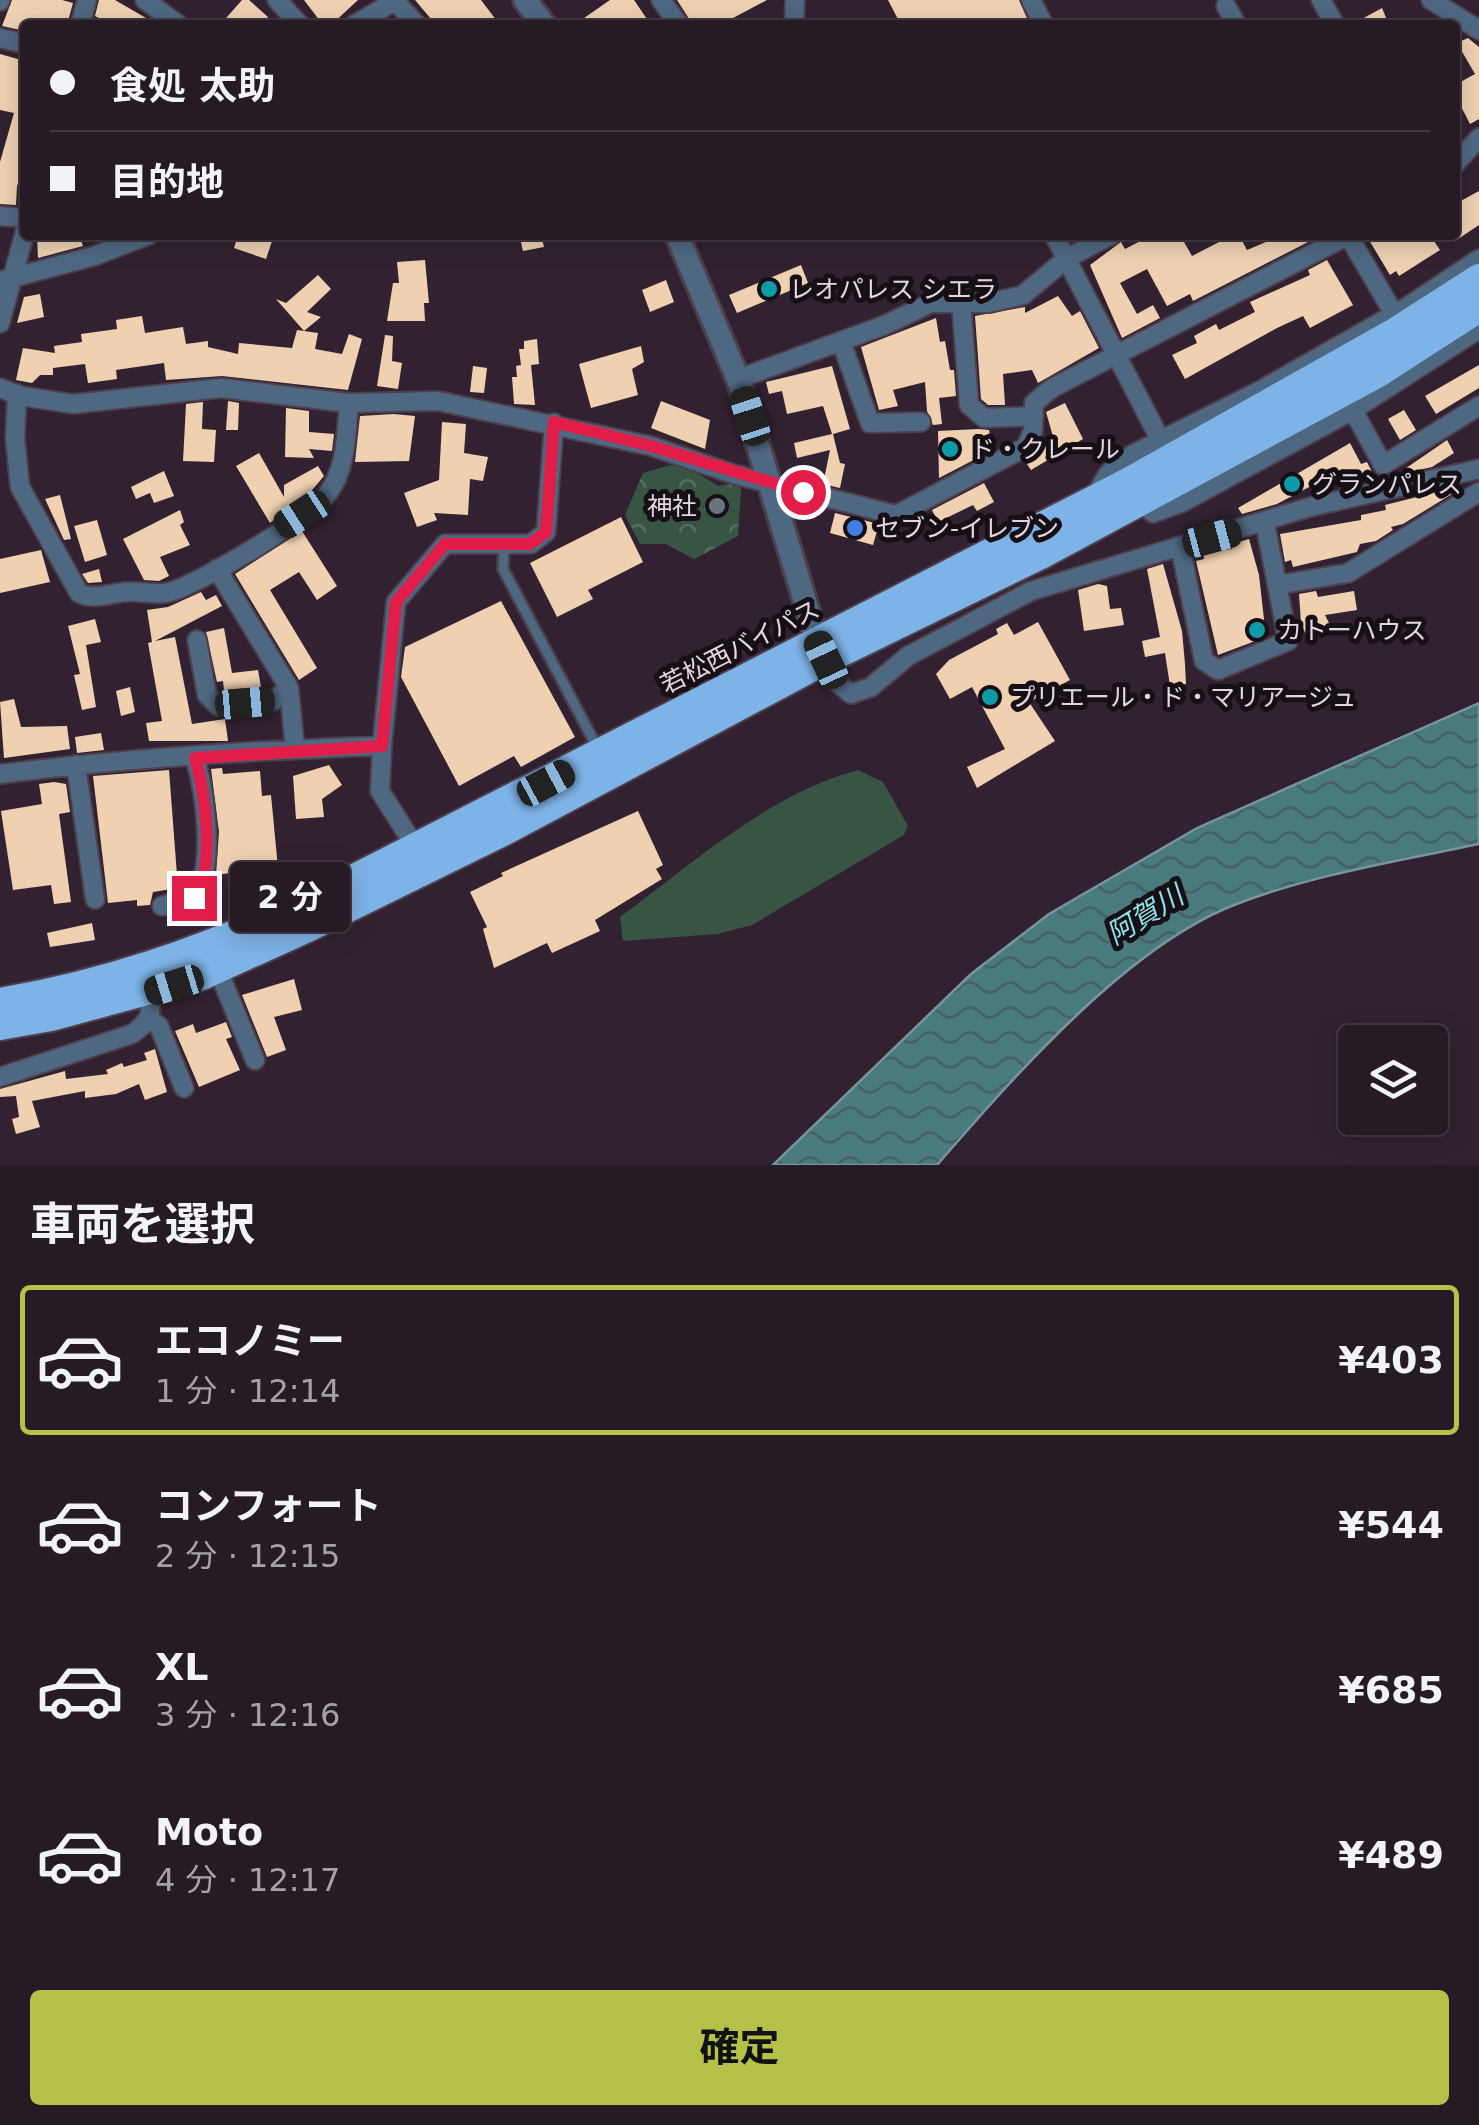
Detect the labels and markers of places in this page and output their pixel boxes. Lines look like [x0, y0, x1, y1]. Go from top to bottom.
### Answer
place label: レオパレス シエラ [789, 275, 997, 304]
marker: レオパレス シエラ [758, 278, 780, 300]
place label: ド・クレール [970, 435, 1120, 464]
marker: ド・クレール [939, 438, 961, 460]
place label: グランパレス [1312, 470, 1462, 499]
marker: グランパレス [1281, 473, 1303, 495]
place label: 神社 [647, 492, 697, 521]
marker: 神社 [706, 495, 728, 517]
place label: セブン-イレブン [875, 514, 1059, 543]
marker: セブン-イレブン [844, 517, 866, 539]
place label: カトーハウス [1277, 616, 1427, 645]
marker: カトーハウス [1246, 619, 1268, 641]
place label: プリエール・ド・マリアージュ [1010, 683, 1356, 712]
marker: プリエール・ド・マリアージュ [979, 686, 1001, 708]

